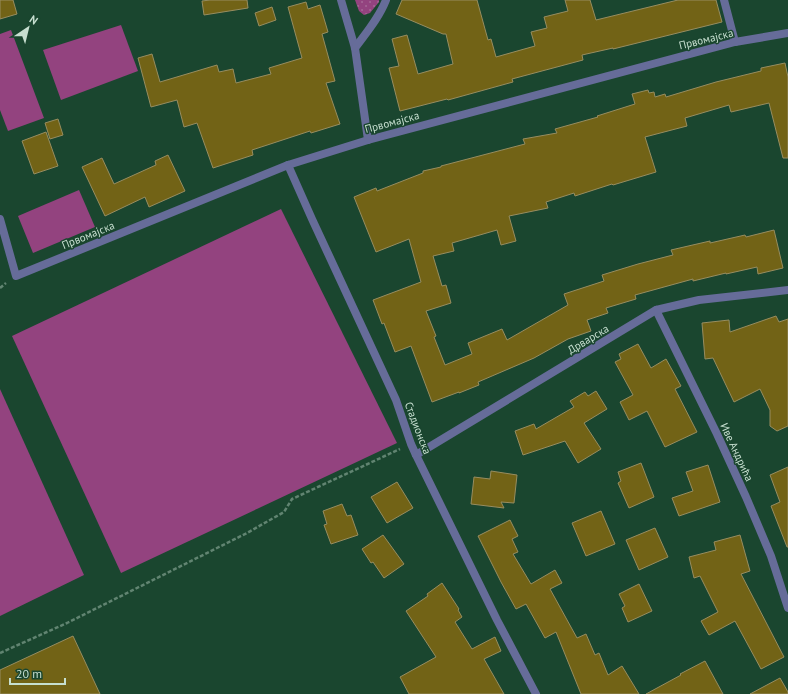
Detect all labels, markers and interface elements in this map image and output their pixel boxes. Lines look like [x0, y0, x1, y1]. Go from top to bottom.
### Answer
north arrow [8, 8, 48, 48]
text: N [27, 12, 41, 28]
street label: Првомајска [677, 25, 735, 53]
street label: Првомајска [363, 108, 421, 136]
street label: Првомајска [60, 218, 116, 252]
street label: Дрварска [565, 321, 611, 357]
street label: Стадионска [402, 400, 434, 456]
street label: Иве Андрића [717, 421, 757, 483]
scale bar [10, 660, 65, 686]
text: 20 m [16, 666, 42, 681]

